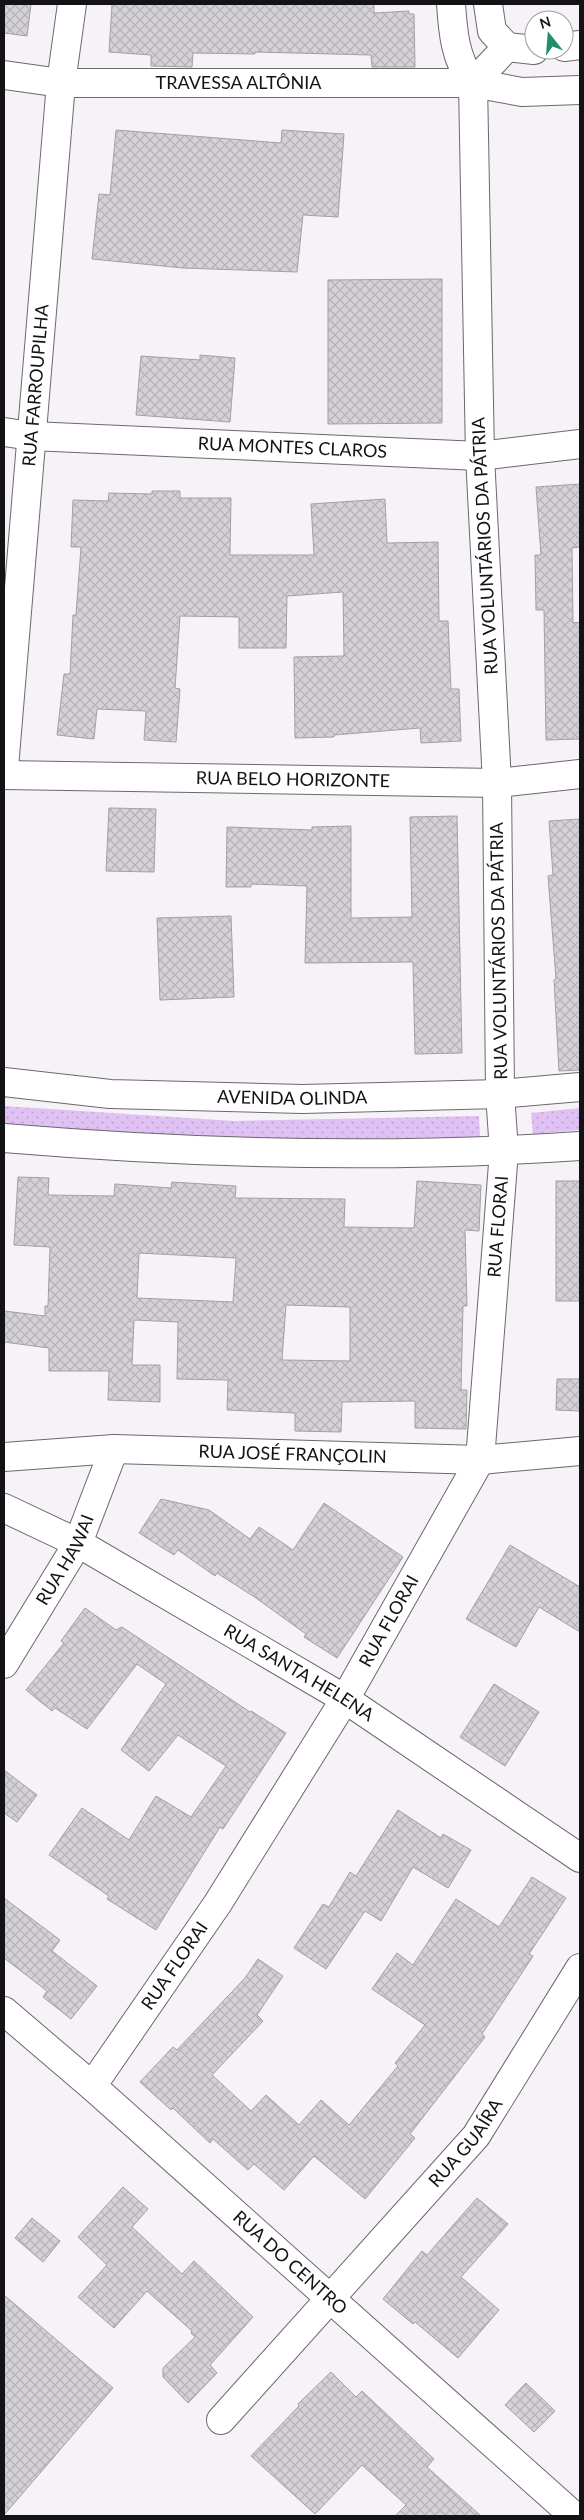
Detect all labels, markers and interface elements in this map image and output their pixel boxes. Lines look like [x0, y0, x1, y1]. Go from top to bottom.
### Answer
north arrow [524, 10, 574, 60]
text: N [537, 12, 553, 32]
street label: TRAVESSA ALTÔNIA [156, 71, 322, 93]
street label: RUA FARROUPILHA [17, 302, 53, 467]
street label: RUA VOLUNTÁRIOS DA PÁTRIA [466, 416, 502, 675]
street label: RUA MONTES CLAROS [197, 431, 388, 462]
street label: RUA BELO HORIZONTE [196, 766, 390, 791]
street label: RUA VOLUNTÁRIOS DA PÁTRIA [485, 821, 511, 1080]
street label: AVENIDA OLINDA [217, 1085, 368, 1109]
street label: RUA FLORAI [482, 1175, 512, 1278]
street label: RUA JOSÉ FRANÇOLIN [198, 1440, 387, 1467]
street label: RUA HAWAI [31, 1511, 98, 1609]
street label: RUA FLORAI [353, 1571, 423, 1670]
street label: RUA SANTA HELENA [220, 1619, 379, 1726]
street label: RUA FLORAI [136, 1917, 212, 2013]
street label: RUA GUAÍRA [423, 2093, 507, 2191]
street label: RUA DO CENTRO [229, 2205, 352, 2319]

